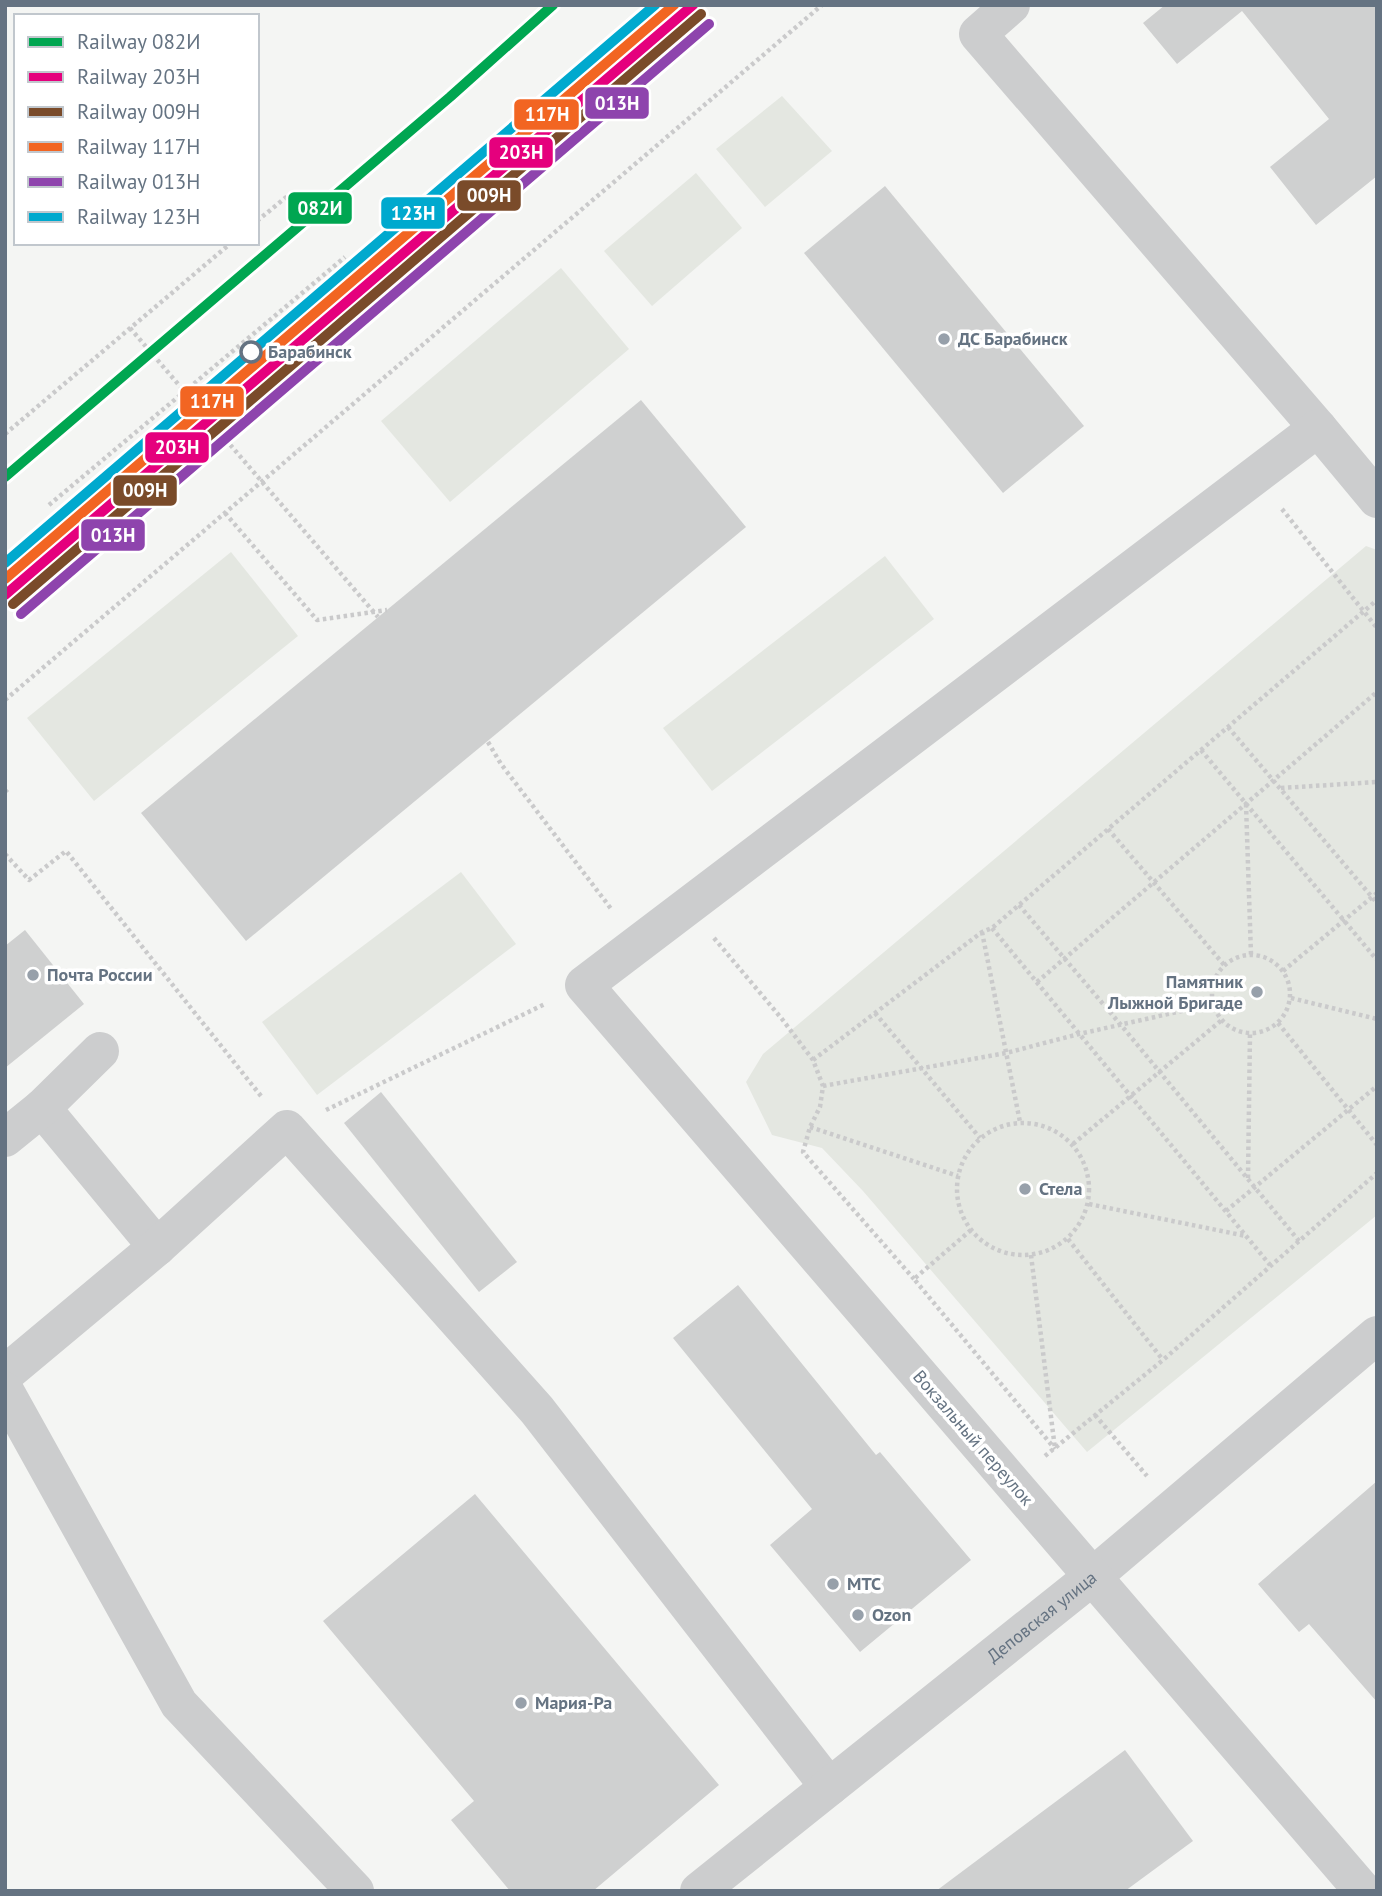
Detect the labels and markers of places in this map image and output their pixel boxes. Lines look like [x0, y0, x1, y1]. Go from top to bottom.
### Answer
place label: ДС Барабинск [958, 327, 1068, 350]
marker: ДС Барабинск [936, 331, 952, 347]
place label: Барабинск [268, 340, 352, 363]
marker: Барабинск [240, 341, 262, 363]
place label: Почта России [47, 963, 152, 986]
marker: Почта России [25, 967, 41, 983]
place label: Памятник Лыжной Бригаде [1107, 970, 1243, 1014]
marker: Памятник Лыжной Бригаде [1249, 984, 1265, 1000]
place label: Стела [1039, 1177, 1082, 1200]
marker: Стела [1017, 1181, 1033, 1197]
place label: МТС [847, 1572, 881, 1595]
marker: МТС [825, 1576, 841, 1592]
place label: Ozon [872, 1603, 911, 1626]
marker: Ozon [850, 1607, 866, 1623]
place label: Мария-Ра [535, 1691, 612, 1714]
marker: Мария-Ра [513, 1695, 529, 1711]

